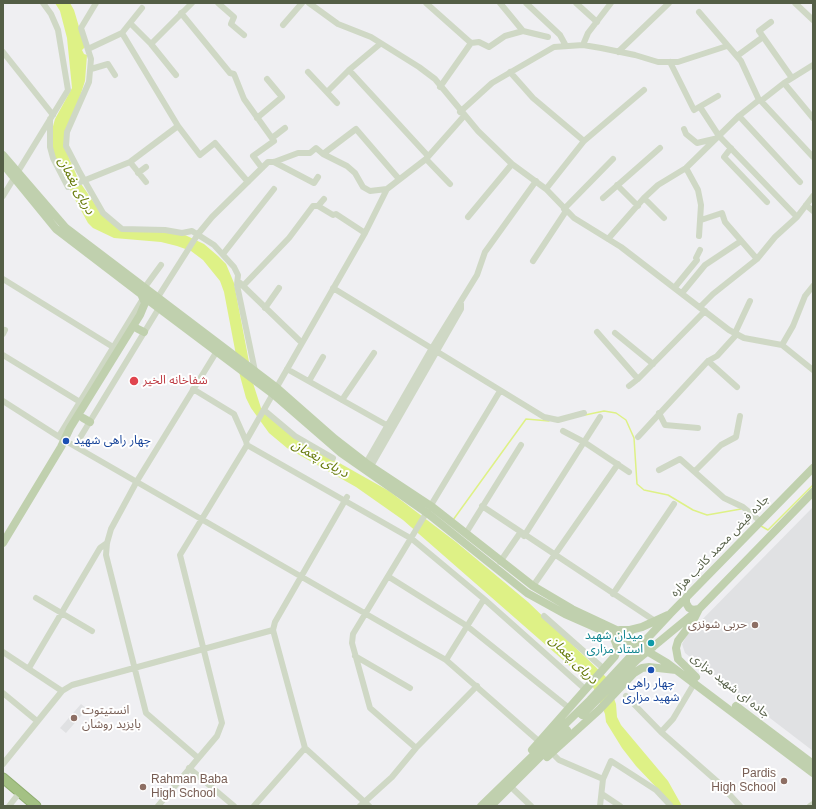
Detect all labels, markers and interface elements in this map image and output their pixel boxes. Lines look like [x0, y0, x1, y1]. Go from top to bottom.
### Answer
water label: دریای پغمان [54, 155, 98, 217]
place label: شفاخانه الخیر [143, 374, 208, 388]
marker: شفاخانه الخیر [128, 375, 140, 387]
place label: چهار راهی شهید [74, 434, 151, 448]
marker: چهار راهی شهید [61, 436, 71, 446]
water label: دریای پغمان [289, 437, 351, 481]
street label: جاده فیض محمد کاتب هزاره [668, 492, 772, 600]
place label: حربی شونزی [688, 618, 747, 632]
marker: حربی شونزی [750, 620, 760, 630]
place label: میدان شهید استاد مزاری [585, 629, 643, 657]
water label: دریای پغمان [545, 632, 601, 688]
marker: میدان شهید استاد مزاری [646, 638, 656, 648]
street label: جاده ای شهید مزاری [688, 651, 772, 721]
marker: چهار راهی شهید مزاری [646, 665, 656, 675]
place label: چهار راهی شهید مزاری [623, 677, 679, 705]
place label: انستیتوت بایزید روشان [82, 704, 141, 732]
marker: انستیتوت بایزید روشان [69, 713, 79, 723]
place label: Pardis High School [711, 767, 776, 795]
place label: Rahman Baba High School [151, 773, 228, 801]
marker: Pardis High School [779, 776, 789, 786]
marker: Rahman Baba High School [138, 782, 148, 792]

